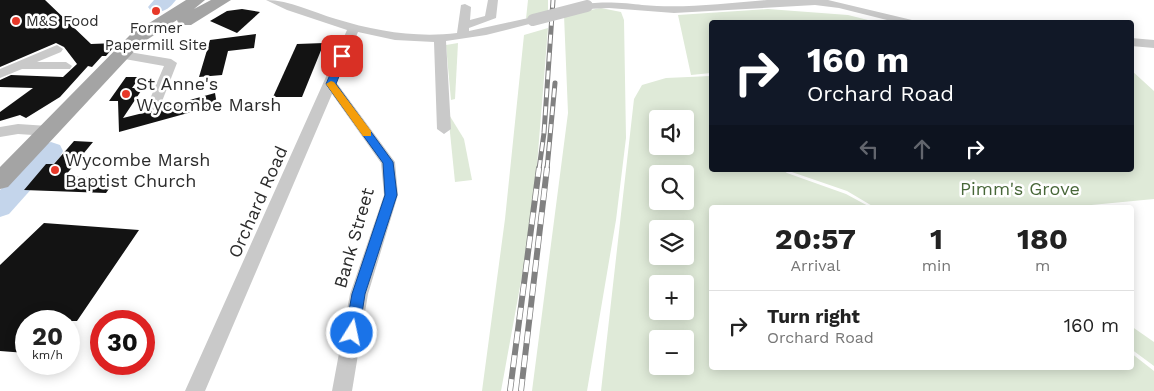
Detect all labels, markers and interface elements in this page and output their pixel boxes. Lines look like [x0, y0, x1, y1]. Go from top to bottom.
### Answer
marker: Former Papermill Site [150, 5, 162, 17]
place label: M&S Food [26, 12, 99, 30]
marker: M&S Food [10, 15, 22, 27]
place label: Former Papermill Site [105, 19, 207, 54]
pin [321, 35, 363, 77]
text: 160 m [807, 39, 909, 81]
icon: right [724, 40, 789, 105]
icon: arrive [328, 42, 356, 70]
place label: St Anne's Wycombe Marsh [136, 73, 281, 115]
text: Orchard Road [807, 81, 954, 106]
marker: St Anne's Wycombe Marsh [120, 88, 132, 100]
map controls [649, 110, 694, 375]
button: sound [649, 110, 694, 155]
icon: left [855, 135, 883, 163]
icon: ahead [908, 135, 936, 163]
icon: right [961, 135, 989, 163]
street label: Orchard Road [223, 143, 292, 261]
place label: Wycombe Marsh Baptist Church [65, 149, 210, 191]
marker: Wycombe Marsh Baptist Church [49, 164, 61, 176]
button: search [649, 165, 694, 210]
park label: Pimm's Grove [960, 178, 1080, 199]
street label: Bank Street [329, 185, 378, 290]
button: layers [649, 220, 694, 265]
text: 20:57 [775, 221, 856, 256]
text: 1 [930, 221, 943, 256]
text: 180 [1017, 221, 1068, 256]
text: Arrival [790, 256, 840, 275]
text: min [922, 256, 951, 275]
text: m [1035, 256, 1050, 275]
button: + [649, 275, 694, 320]
text: Turn right [767, 305, 860, 328]
position arrow [325, 306, 377, 358]
speed limit sign: 30 [90, 310, 155, 375]
icon: right [724, 312, 752, 340]
text: 160 m [1064, 314, 1119, 337]
text: 20 [32, 322, 63, 351]
text: Orchard Road [767, 328, 874, 347]
button: − [649, 330, 694, 375]
text: km/h [32, 348, 63, 362]

